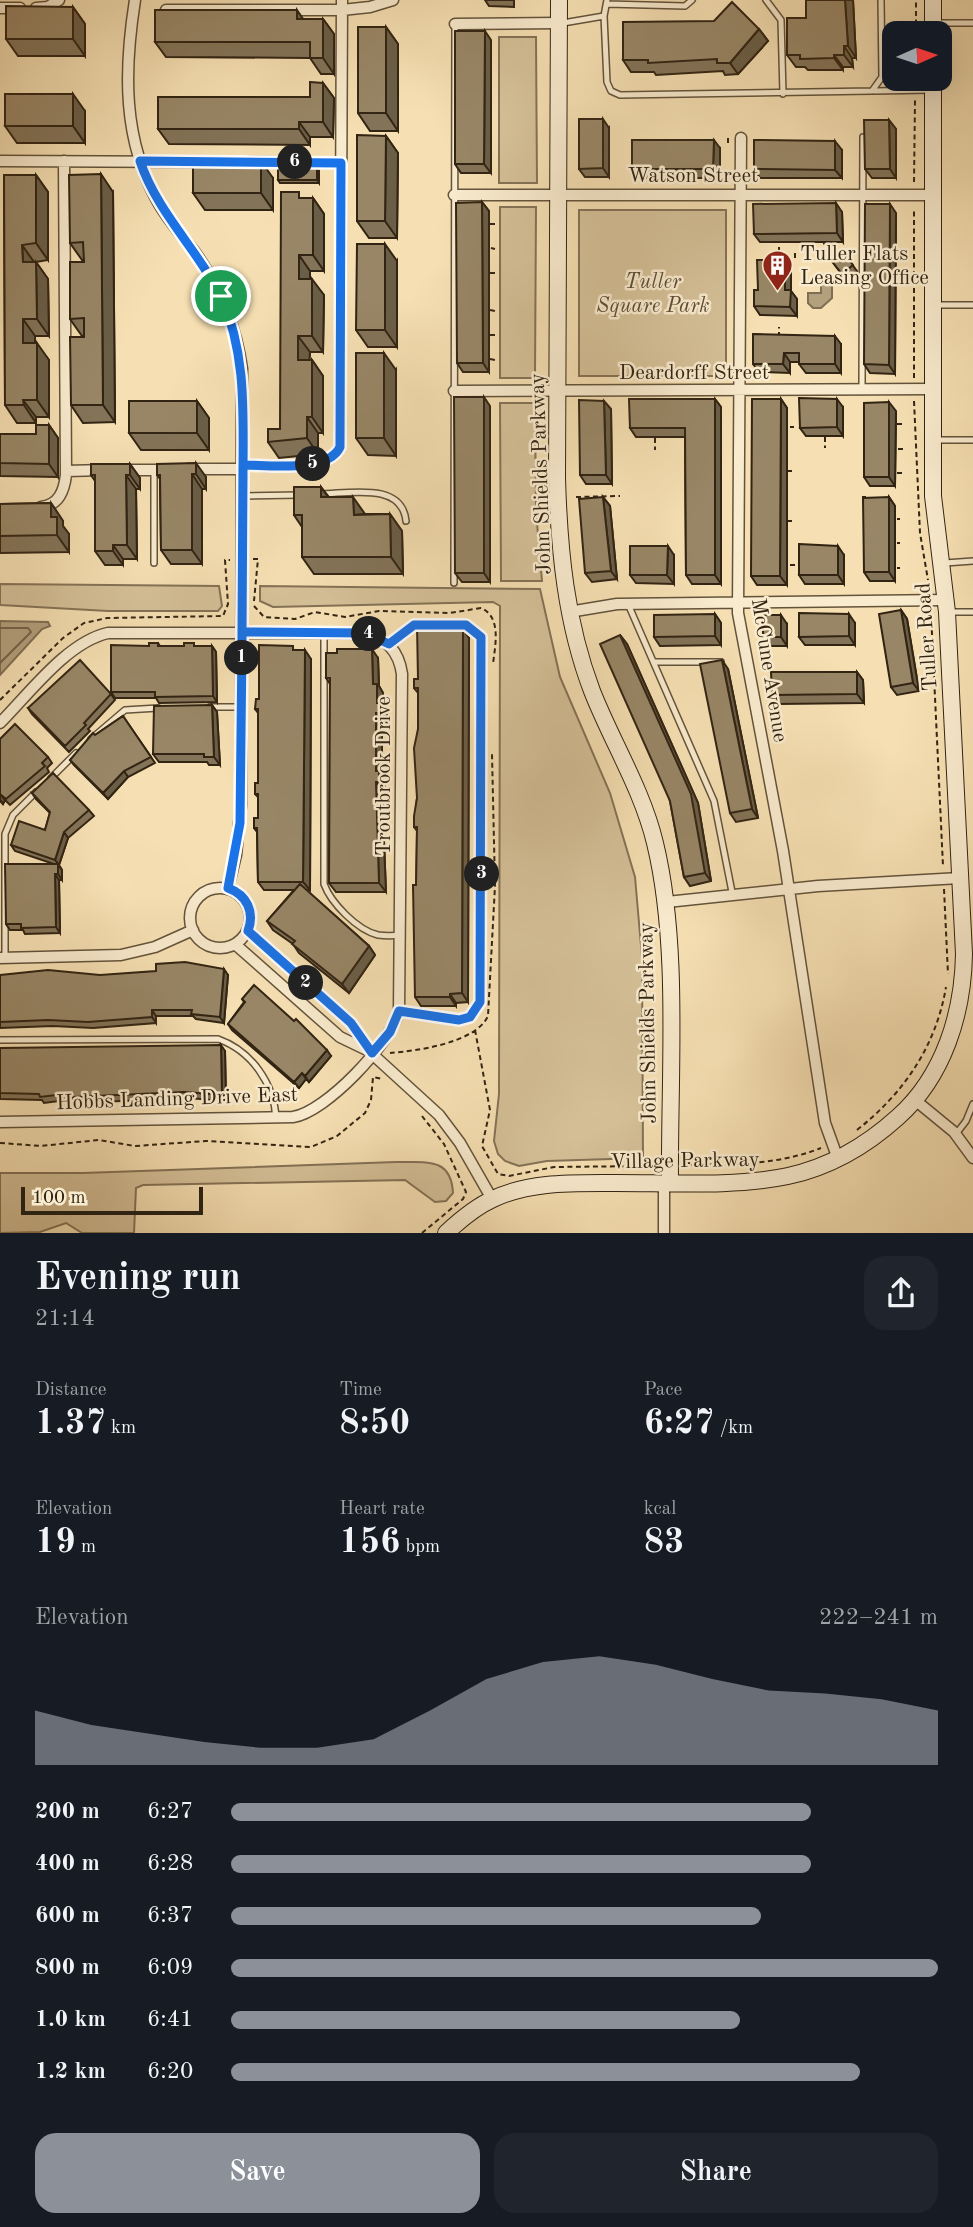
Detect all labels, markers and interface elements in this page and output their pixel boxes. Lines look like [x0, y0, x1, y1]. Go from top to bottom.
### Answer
north arrow [882, 21, 952, 91]
map controls [882, 21, 952, 91]
pin: 6 [278, 144, 312, 180]
text: 6 [289, 152, 300, 171]
street label: Watson Street [628, 166, 758, 187]
place label: Tuller Flats Leasing Office [800, 244, 929, 289]
building icon: Tuller Flats Leasing Office [760, 248, 794, 292]
pin [191, 266, 251, 326]
park label: Tuller Square Park [596, 272, 710, 317]
icon: arrive [202, 277, 240, 315]
street label: Deardorff Street [619, 363, 769, 384]
street label: John Shields Parkway [527, 373, 556, 575]
pin: 5 [296, 447, 330, 482]
text: 5 [307, 454, 318, 473]
street label: Tuller Road [913, 582, 942, 692]
street label: McCune Avenue [747, 597, 790, 744]
pin: 4 [352, 616, 386, 652]
text: 4 [363, 624, 374, 643]
pin: 1 [224, 640, 260, 676]
text: 1 [236, 648, 247, 667]
street label: Troutbrook Drive [374, 696, 395, 856]
pin: 3 [464, 856, 500, 892]
text: 3 [476, 864, 487, 883]
street label: John Shields Parkway [636, 922, 661, 1124]
pin: 2 [288, 965, 324, 1000]
text: 2 [300, 973, 311, 992]
street label: Hobbs Landing Drive East [56, 1085, 298, 1114]
street label: Village Parkway [610, 1150, 760, 1173]
scale bar [21, 1184, 203, 1216]
text: 100 m [32, 1189, 85, 1208]
button: share [864, 1256, 938, 1330]
text: Evening run [35, 1260, 241, 1298]
text: 21:14 [35, 1307, 95, 1330]
text: Distance [35, 1381, 107, 1400]
text: Time [339, 1381, 382, 1400]
text: Pace [644, 1381, 682, 1400]
text: 1.37 [35, 1406, 106, 1441]
text: 8:50 [339, 1406, 410, 1441]
text: 6:27 [644, 1406, 714, 1441]
text: km [106, 1419, 136, 1438]
text: /km [714, 1419, 753, 1438]
text: Elevation [35, 1500, 112, 1519]
text: Heart rate [339, 1500, 425, 1519]
text: kcal [644, 1500, 676, 1519]
text: 19 [35, 1525, 76, 1560]
text: 156 [339, 1525, 400, 1560]
text: 83 [644, 1525, 684, 1560]
text: m [76, 1538, 96, 1557]
text: bpm [400, 1538, 440, 1557]
text: Elevation [35, 1606, 129, 1629]
text: 222–241 m [819, 1606, 938, 1629]
text: 200 m [35, 1800, 100, 1823]
text: 6:27 [147, 1800, 193, 1823]
text: 400 m [35, 1852, 100, 1875]
text: 6:28 [147, 1852, 193, 1875]
text: 600 m [35, 1904, 100, 1927]
text: 6:37 [147, 1904, 193, 1927]
text: 800 m [35, 1956, 100, 1979]
text: 6:09 [147, 1956, 193, 1979]
text: 1.0 km [35, 2008, 106, 2031]
text: 6:41 [147, 2008, 193, 2031]
text: 1.2 km [35, 2060, 106, 2083]
text: 6:20 [147, 2060, 193, 2083]
button: Save [35, 2133, 480, 2213]
button: Share [494, 2133, 938, 2213]

